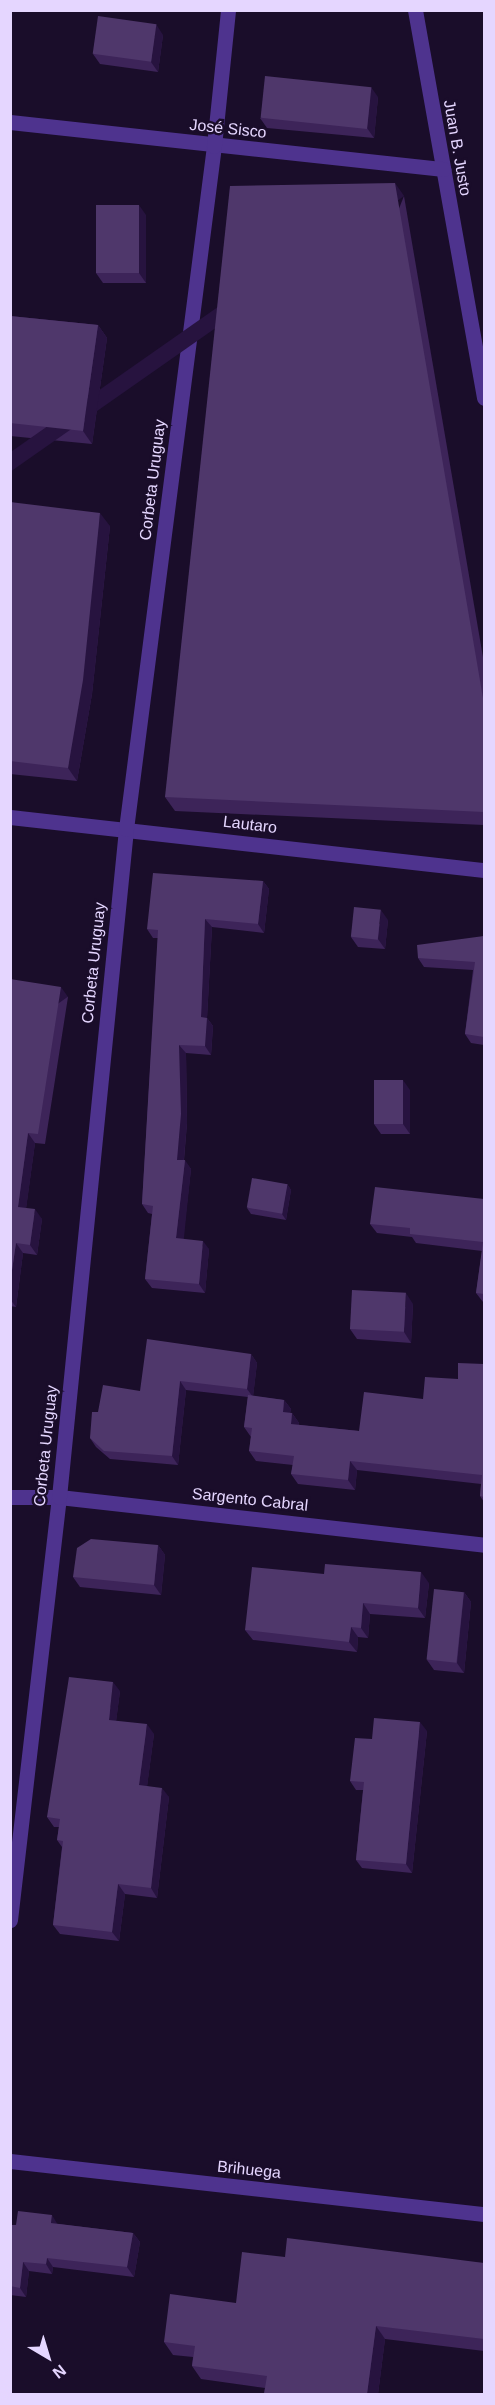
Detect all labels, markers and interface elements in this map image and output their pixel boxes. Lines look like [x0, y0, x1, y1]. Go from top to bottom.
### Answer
street label: Juan B. Justo [439, 99, 475, 197]
street label: José Sisco [189, 115, 267, 143]
street label: Corbeta Uruguay [136, 418, 170, 542]
street label: Lautaro [222, 812, 278, 838]
street label: Corbeta Uruguay [78, 901, 110, 1025]
street label: Corbeta Uruguay [30, 1384, 62, 1508]
street label: Sargento Cabral [191, 1484, 309, 1516]
street label: Brihuega [216, 2157, 282, 2183]
north arrow [18, 2327, 78, 2387]
text: N [50, 2361, 69, 2382]

